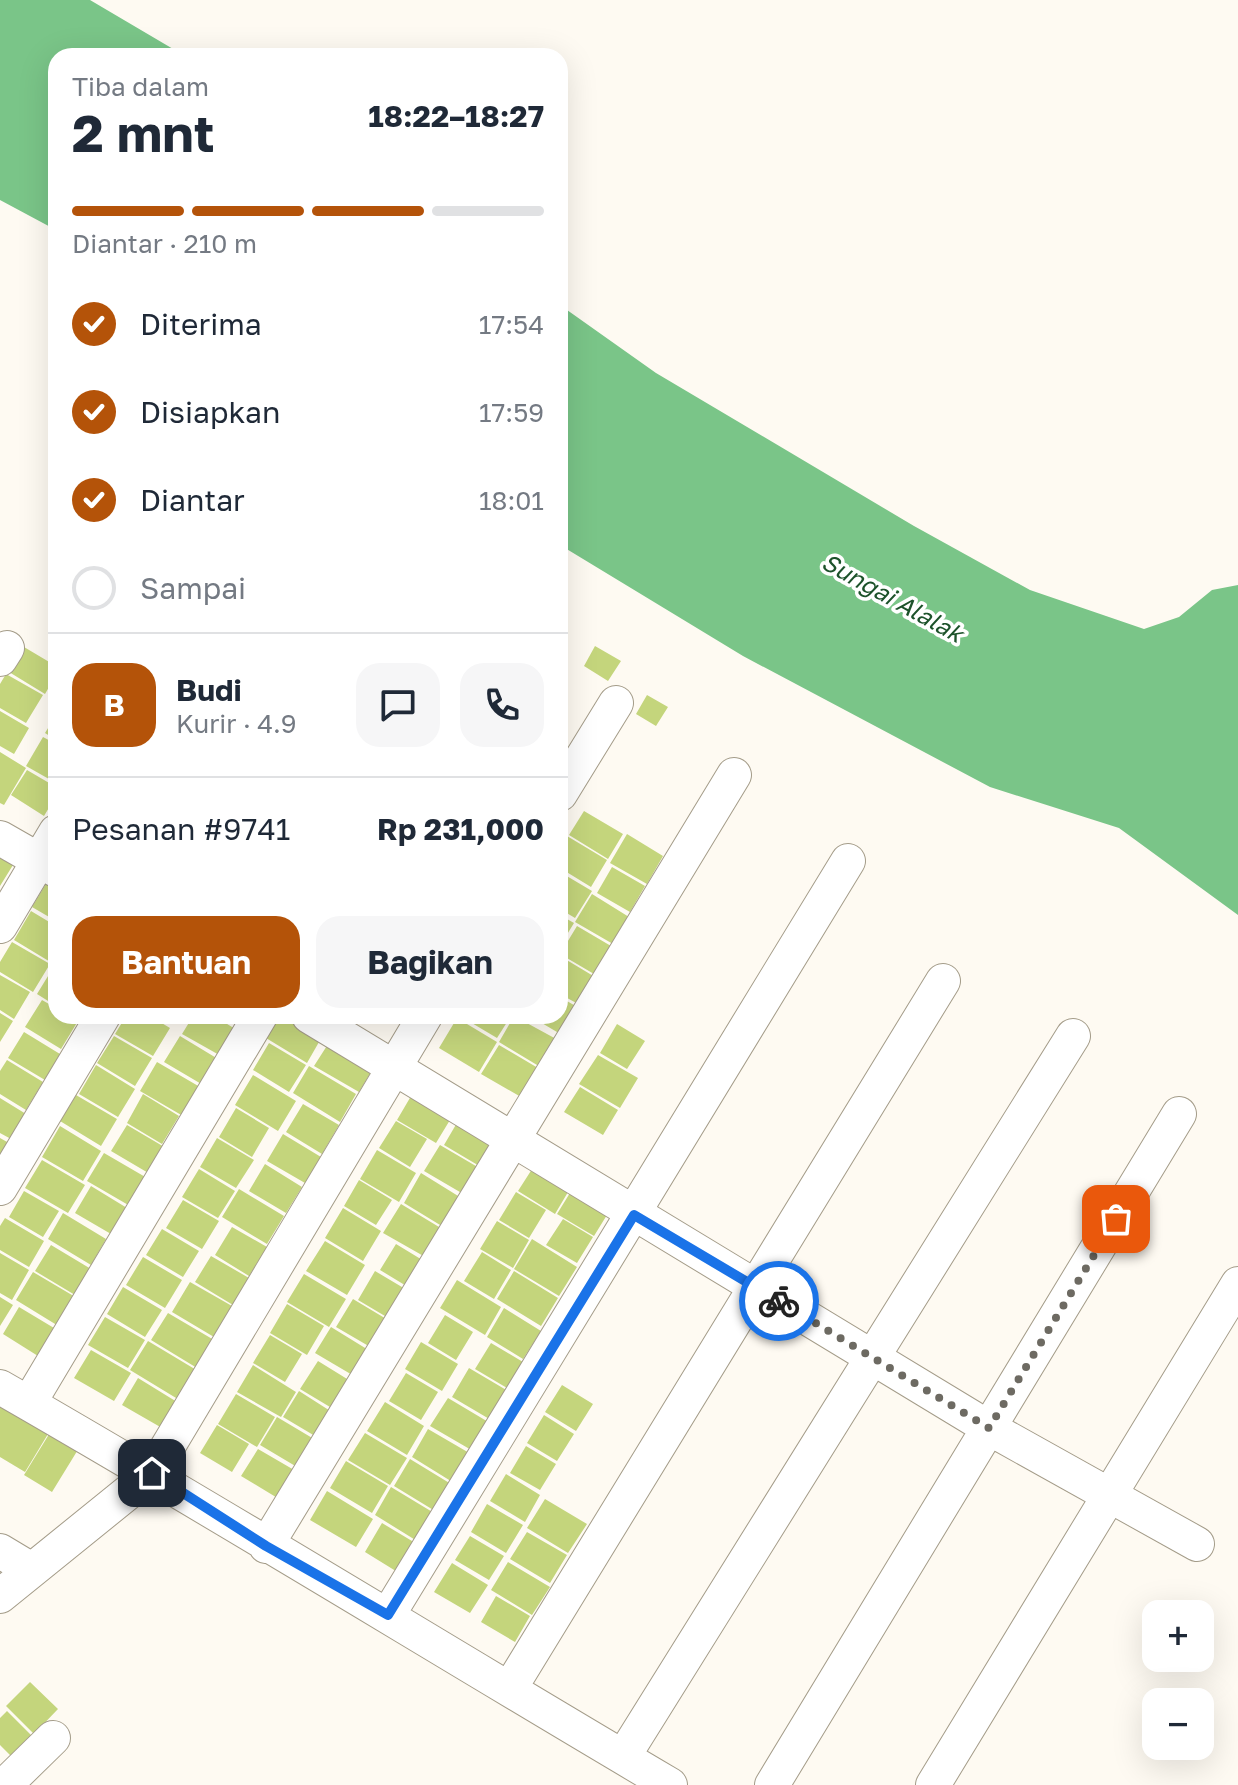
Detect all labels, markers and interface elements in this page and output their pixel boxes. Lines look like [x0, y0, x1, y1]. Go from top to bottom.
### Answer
text: Tiba dalam [72, 71, 209, 102]
text: 18:22–18:27 [368, 98, 544, 134]
text: 2 mnt [72, 101, 214, 163]
text: Diantar · 210 m [72, 228, 257, 259]
icon: check [72, 302, 116, 346]
text: Diterima [140, 306, 262, 342]
text: 17:54 [479, 309, 544, 340]
icon: check [72, 390, 116, 434]
text: Disiapkan [140, 394, 280, 430]
text: 17:59 [479, 397, 544, 428]
icon: check [72, 478, 116, 522]
text: Diantar [140, 482, 245, 518]
text: 18:01 [479, 485, 544, 516]
water label: Sungai Alalak [817, 546, 971, 650]
text: Sampai [140, 570, 246, 606]
button: chat [356, 663, 440, 747]
button: phone [460, 663, 544, 747]
text: Budi [176, 672, 242, 708]
text: B [103, 687, 125, 723]
text: Kurir · 4.9 [176, 708, 297, 739]
text: Pesanan #9741 [72, 811, 290, 847]
text: Rp 231,000 [377, 811, 544, 847]
button: Bantuan [72, 916, 300, 1008]
button: Bagikan [316, 916, 544, 1008]
pin [1082, 1185, 1150, 1253]
icon: bag [1094, 1197, 1138, 1241]
courier [739, 1261, 819, 1341]
icon: bike [757, 1279, 801, 1323]
pin [118, 1439, 186, 1507]
icon: home [130, 1451, 174, 1495]
map controls [1142, 1600, 1214, 1760]
button: + [1142, 1600, 1214, 1672]
button: − [1142, 1688, 1214, 1760]

